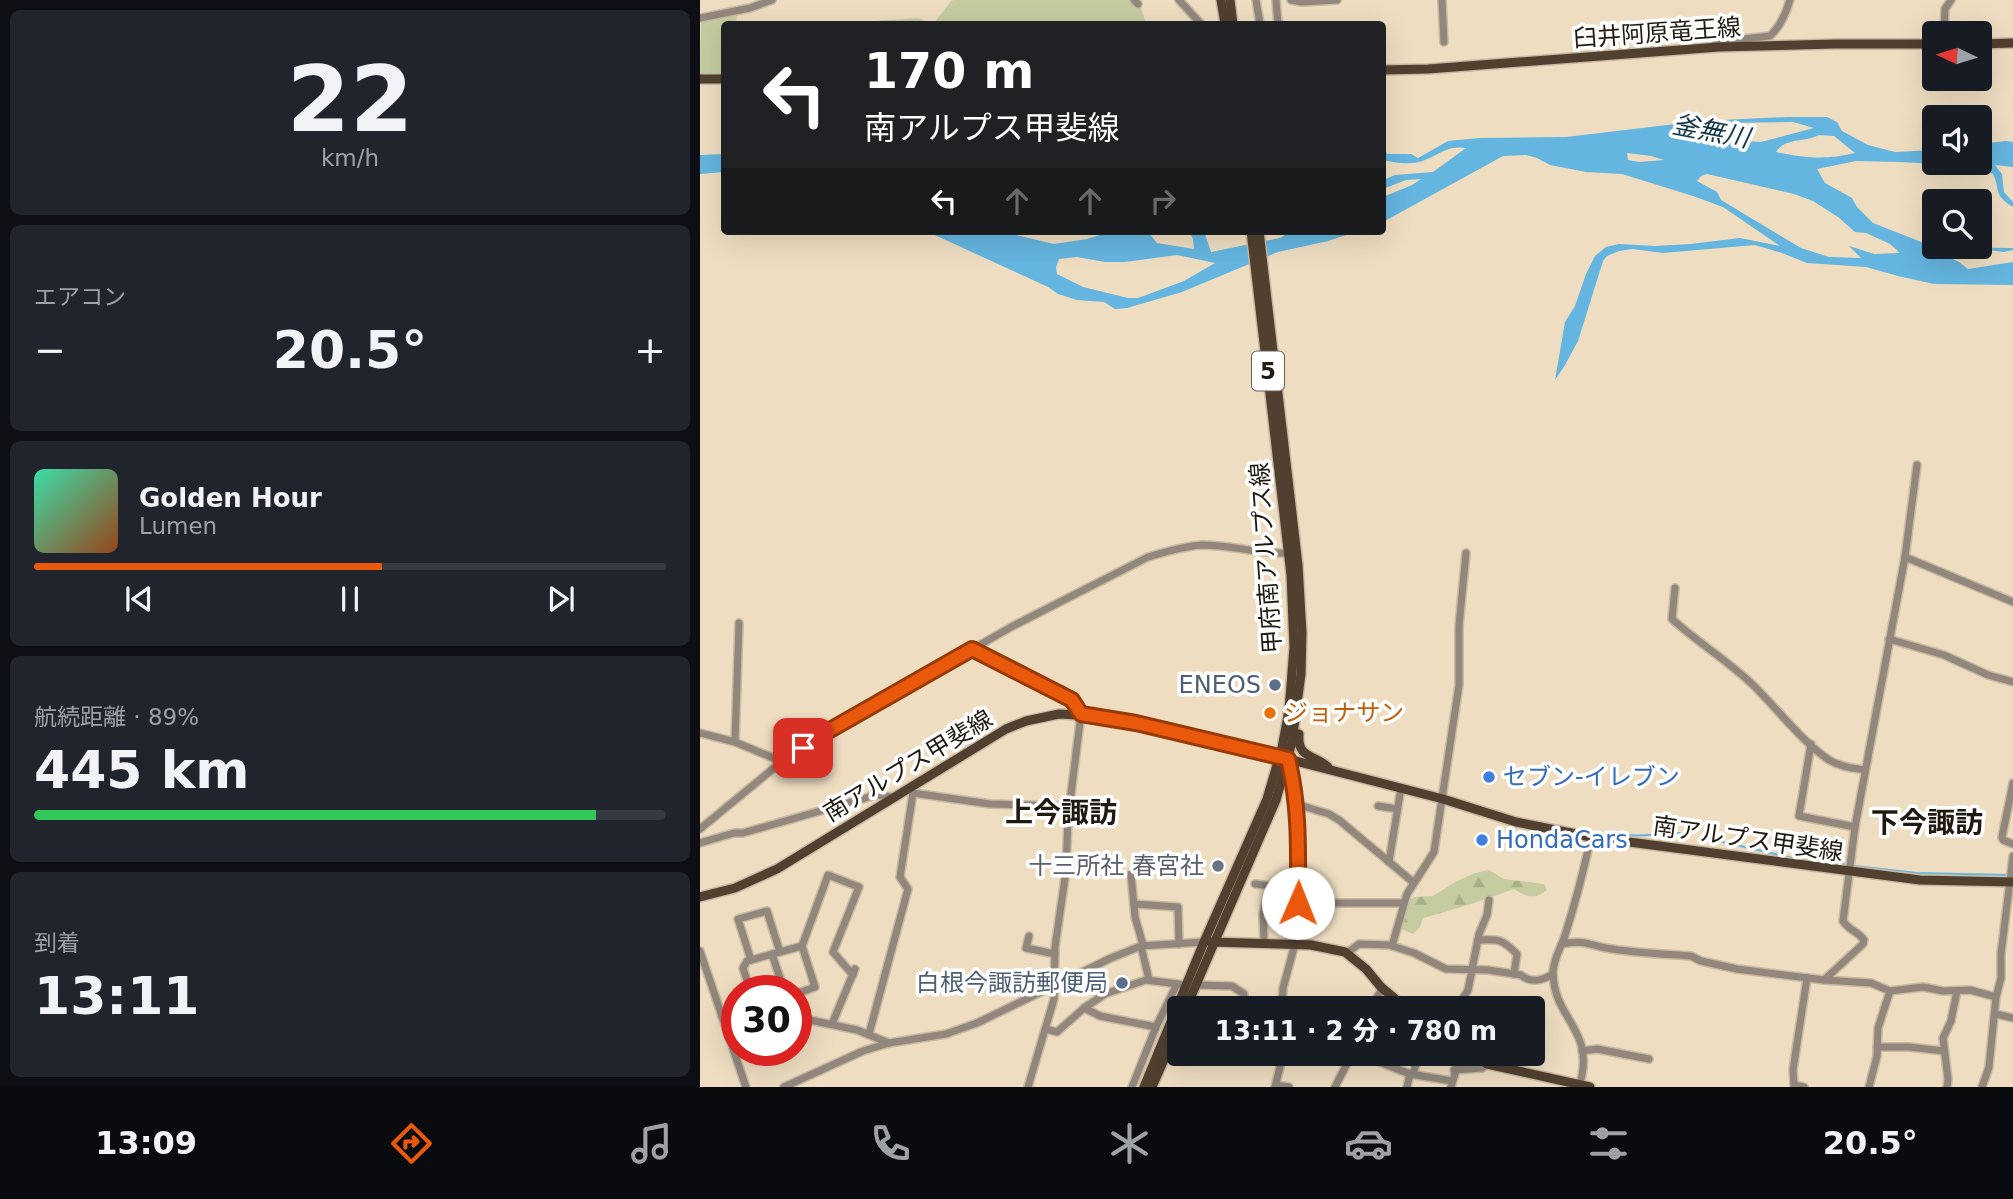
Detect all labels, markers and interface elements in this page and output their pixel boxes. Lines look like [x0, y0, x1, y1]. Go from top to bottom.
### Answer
street label: 臼井阿原竜王線 [1572, 13, 1742, 53]
north arrow [1922, 21, 1992, 91]
map controls [1922, 21, 1992, 259]
text: 170 m [864, 43, 1034, 100]
text: 22 [287, 47, 413, 152]
icon: left [749, 49, 840, 140]
button: sound [1922, 105, 1992, 175]
text: 南アルプス甲斐線 [864, 109, 1120, 147]
water label: 釜無川 [1670, 109, 1755, 154]
text: km/h [321, 145, 379, 171]
icon: left [925, 182, 963, 220]
icon: ahead [998, 182, 1036, 220]
icon: ahead [1071, 182, 1109, 220]
icon: right [1144, 182, 1182, 220]
button: search [1922, 189, 1992, 259]
text: エアコン [34, 284, 126, 310]
text: 20.5° [273, 320, 427, 380]
text: − [34, 328, 66, 372]
text: + [634, 328, 666, 372]
road number: 5 [1252, 352, 1284, 390]
street label: 甲府南アルプス線 [1245, 461, 1287, 655]
text: Golden Hour [139, 483, 322, 513]
text: Lumen [139, 513, 217, 539]
icon: previous [120, 580, 158, 618]
icon: pause [331, 580, 369, 618]
icon: next [542, 580, 580, 618]
place label: ENEOS [1179, 671, 1261, 699]
marker: ENEOS [1267, 677, 1283, 693]
place label: ジョナサン [1284, 699, 1404, 727]
text: 航続距離 · 89% [34, 704, 199, 730]
street label: 南アルプス甲斐線 [819, 705, 997, 827]
marker: ジョナサン [1262, 705, 1278, 721]
pin [773, 718, 833, 778]
icon: arrive [784, 729, 822, 767]
text: 445 km [34, 740, 249, 800]
place label: セブン-イレブン [1503, 763, 1680, 791]
marker: セブン-イレブン [1481, 769, 1497, 785]
district label: 上今諏訪 [1005, 796, 1117, 829]
district label: 下今諏訪 [1871, 806, 1983, 839]
street label: 南アルプス甲斐線 [1651, 812, 1845, 866]
place label: HondaCars [1496, 826, 1628, 854]
marker: HondaCars [1474, 832, 1490, 848]
place label: 十三所社 春宮社 [1028, 852, 1204, 880]
marker: 十三所社 春宮社 [1210, 858, 1226, 874]
position arrow [1261, 866, 1335, 940]
text: 到着 [34, 930, 80, 956]
text: 13:11 [34, 966, 200, 1026]
place label: 白根今諏訪郵便局 [916, 969, 1108, 997]
speed limit sign: 30 [721, 975, 812, 1066]
marker: 白根今諏訪郵便局 [1114, 975, 1130, 991]
text: 13:11 · 2 分 · 780 m [1215, 1016, 1497, 1046]
icon: directions [387, 1119, 436, 1168]
icon: music [627, 1119, 676, 1168]
icon: phone [866, 1119, 915, 1168]
icon: climate [1105, 1119, 1154, 1168]
icon: car [1344, 1119, 1393, 1168]
icon: filters [1584, 1119, 1633, 1168]
text: 13:09 [95, 1124, 197, 1162]
text: 20.5° [1823, 1124, 1918, 1162]

